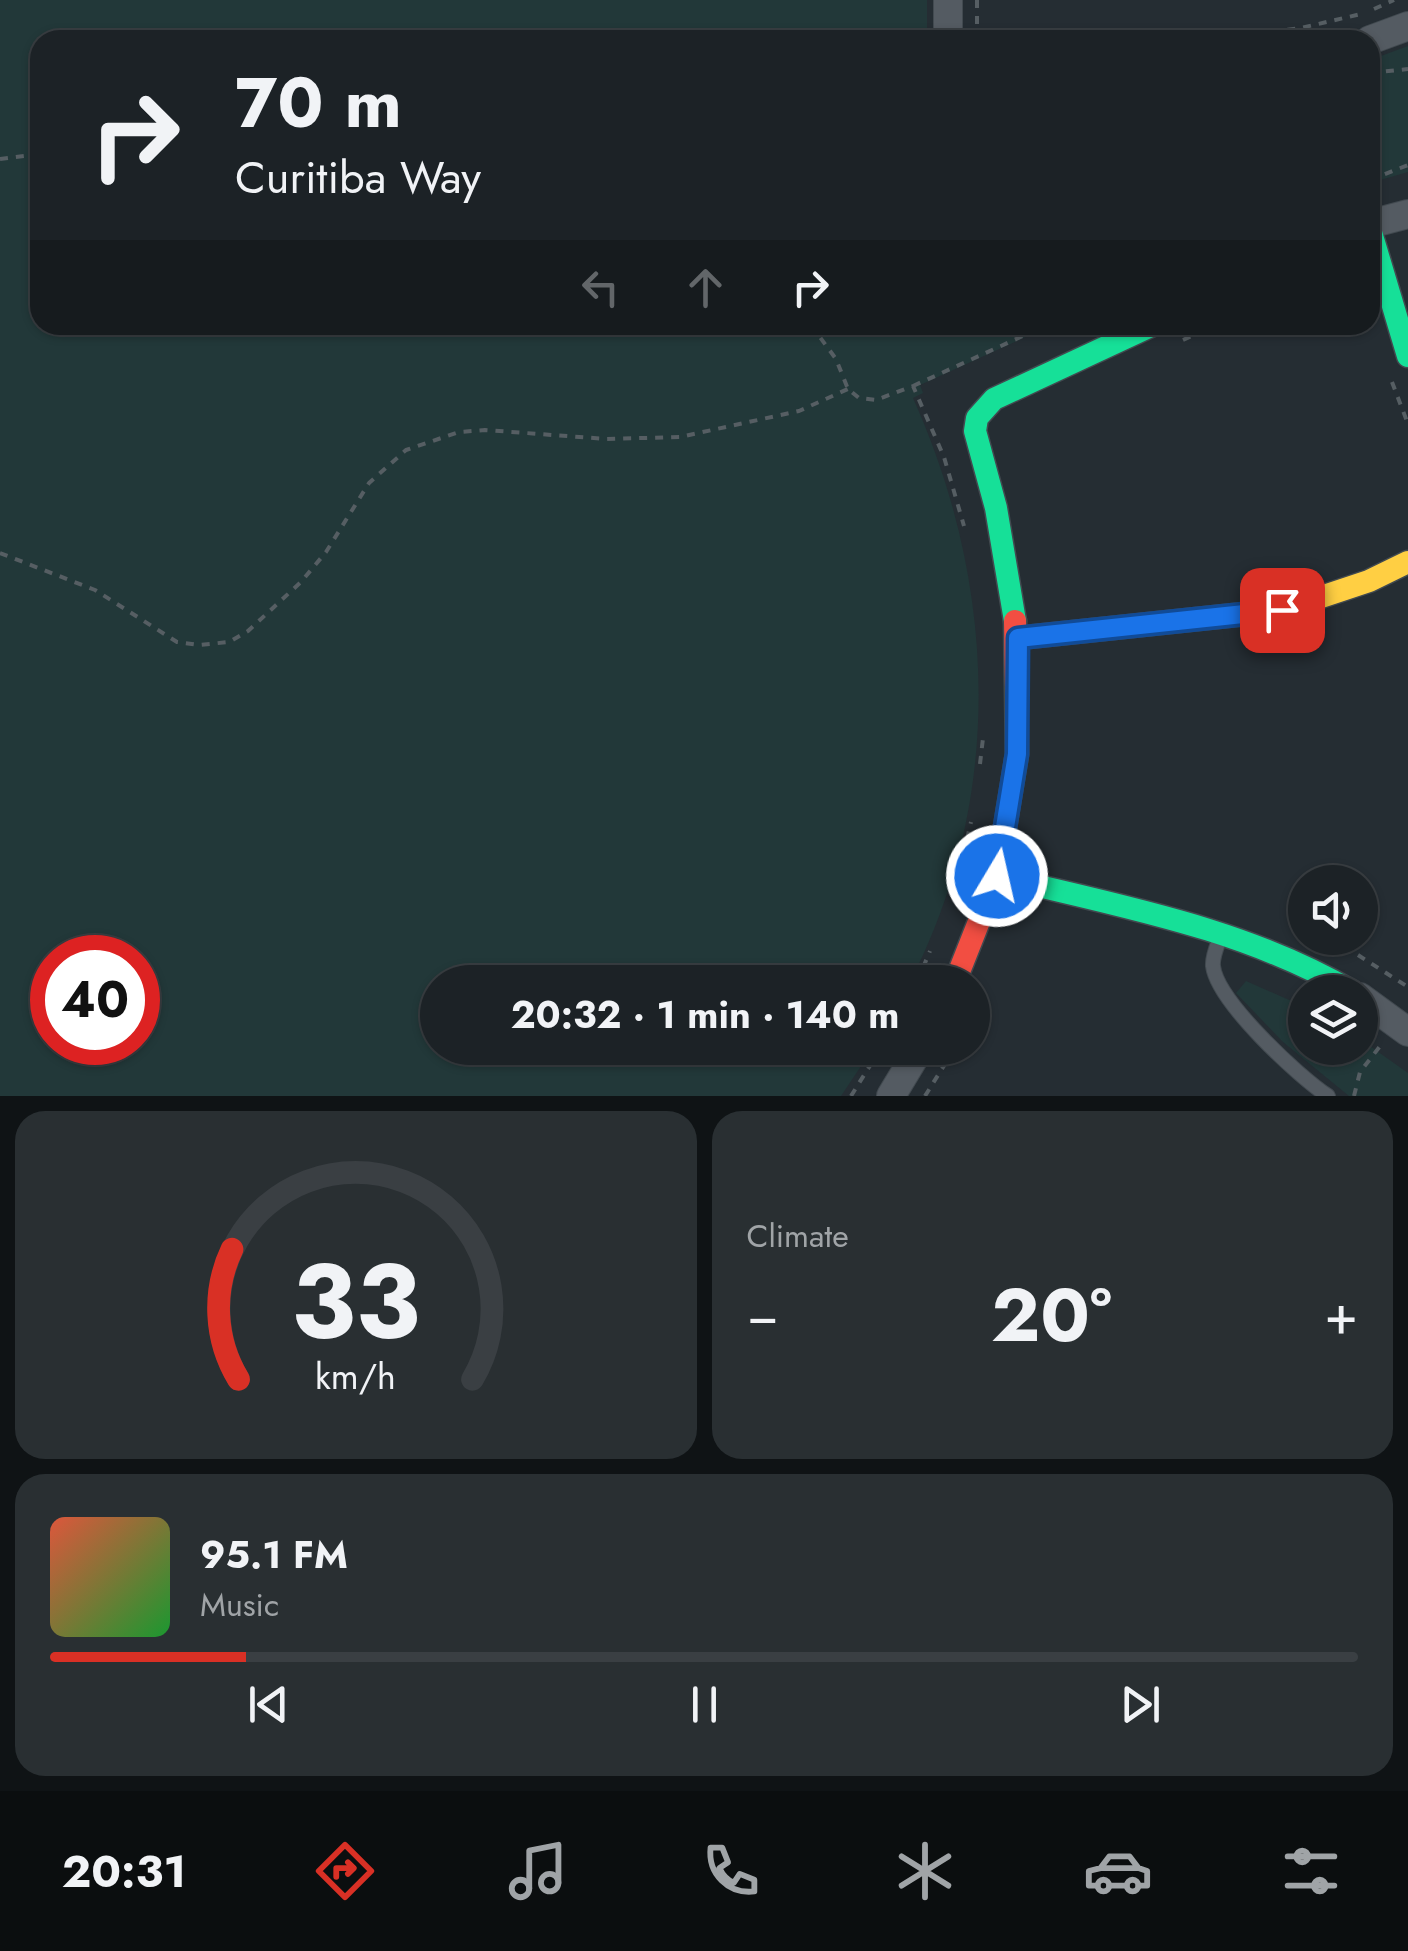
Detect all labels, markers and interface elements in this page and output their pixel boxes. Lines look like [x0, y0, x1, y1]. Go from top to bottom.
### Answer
text: 70 m [235, 52, 402, 153]
icon: right [70, 70, 200, 200]
text: Curitiba Way [235, 145, 481, 210]
icon: left [573, 260, 628, 315]
icon: ahead [678, 260, 733, 315]
icon: right [783, 260, 838, 315]
pin [1240, 568, 1325, 653]
icon: arrive [1255, 583, 1310, 638]
position arrow [945, 824, 1049, 928]
map controls [1288, 865, 1378, 1065]
button: sound [1288, 865, 1378, 955]
speed limit sign: 40 [30, 935, 160, 1065]
button: layers [1288, 975, 1378, 1065]
text: 20:32 · 1 min · 140 m [511, 987, 899, 1042]
text: Climate [747, 1213, 849, 1259]
text: 33 [291, 1226, 420, 1376]
text: 20° [991, 1261, 1112, 1369]
text: − [747, 1275, 779, 1355]
text: + [1324, 1275, 1358, 1355]
text: km/h [315, 1351, 396, 1402]
text: 95.1 FM [200, 1527, 348, 1582]
text: Music [200, 1582, 279, 1628]
icon: previous [241, 1677, 296, 1732]
icon: pause [677, 1677, 732, 1732]
icon: next [1113, 1677, 1168, 1732]
icon: directions [310, 1836, 380, 1906]
icon: music [503, 1836, 573, 1906]
icon: phone [696, 1836, 766, 1906]
icon: climate [890, 1836, 960, 1906]
icon: car [1083, 1836, 1153, 1906]
icon: filters [1276, 1836, 1346, 1906]
text: 20:31 [62, 1839, 186, 1904]

